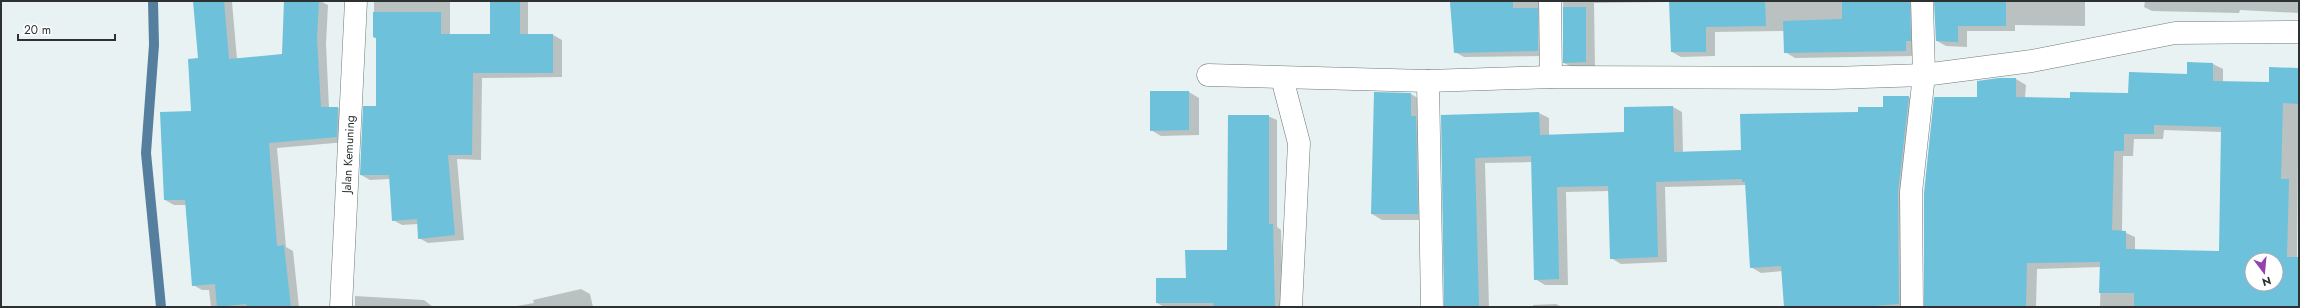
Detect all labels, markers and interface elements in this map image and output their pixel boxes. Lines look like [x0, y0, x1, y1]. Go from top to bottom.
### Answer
scale bar [18, 16, 115, 42]
text: 20 m [24, 21, 51, 39]
street label: Jalan Kemuning [337, 115, 359, 196]
north arrow [2244, 252, 2284, 292]
text: N [2260, 273, 2273, 291]

